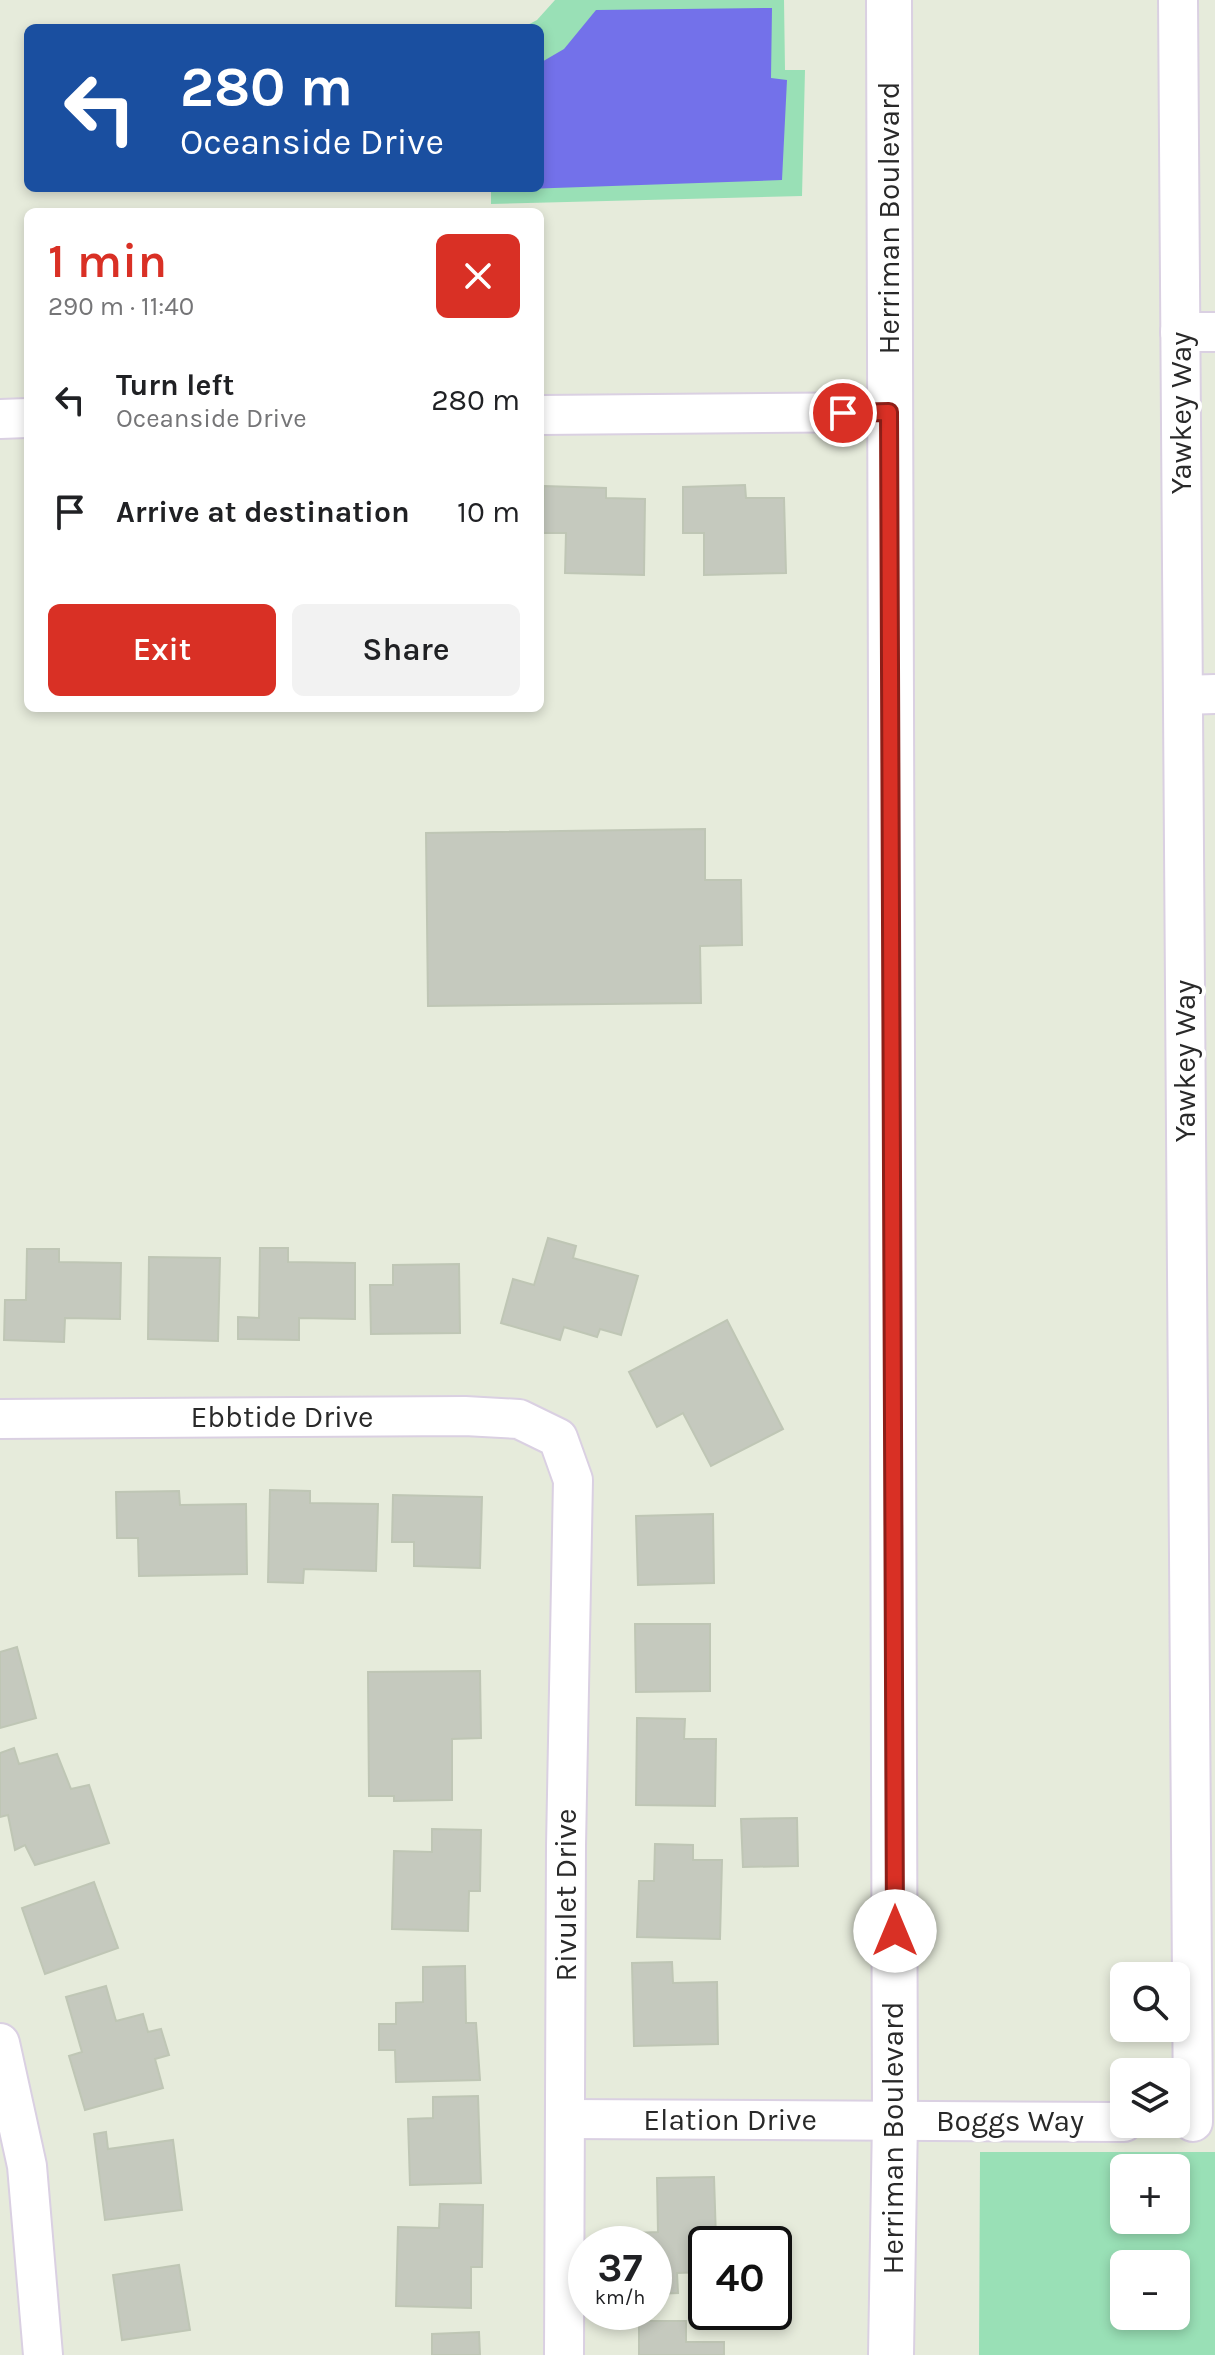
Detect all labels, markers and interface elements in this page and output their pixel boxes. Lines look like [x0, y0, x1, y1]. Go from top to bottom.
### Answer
text: 280 m [180, 54, 353, 119]
icon: left [48, 56, 152, 160]
street label: Herriman Boulevard [871, 81, 907, 355]
text: Oceanside Drive [180, 121, 444, 163]
text: 1 min [48, 233, 167, 289]
button: close [436, 234, 520, 318]
text: 290 m · 11:40 [48, 291, 194, 322]
street label: Yawkey Way [1163, 332, 1199, 494]
text: Turn left [116, 367, 234, 403]
icon: left [48, 378, 92, 422]
pin [809, 379, 877, 447]
text: 280 m [431, 382, 520, 418]
icon: arrive [821, 391, 865, 435]
text: Oceanside Drive [116, 403, 307, 434]
icon: arrive [48, 490, 92, 534]
text: Arrive at destination [116, 494, 410, 530]
text: 10 m [457, 494, 520, 530]
button: Exit [48, 604, 276, 696]
button: Share [292, 604, 520, 696]
street label: Yawkey Way [1167, 980, 1203, 1142]
street label: Ebbtide Drive [190, 1399, 374, 1435]
street label: Rivulet Drive [548, 1809, 584, 1981]
position arrow [853, 1889, 937, 1973]
map controls [1110, 1962, 1190, 2330]
button: search [1110, 1962, 1190, 2042]
street label: Herriman Boulevard [875, 2001, 911, 2275]
button: layers [1110, 2058, 1190, 2138]
street label: Elation Drive [643, 2102, 817, 2138]
street label: Boggs Way [936, 2103, 1084, 2139]
button: + [1110, 2154, 1190, 2234]
speed limit sign: 40 [688, 2226, 792, 2330]
text: 37 [598, 2244, 642, 2291]
button: − [1110, 2250, 1190, 2330]
text: km/h [595, 2286, 645, 2309]

